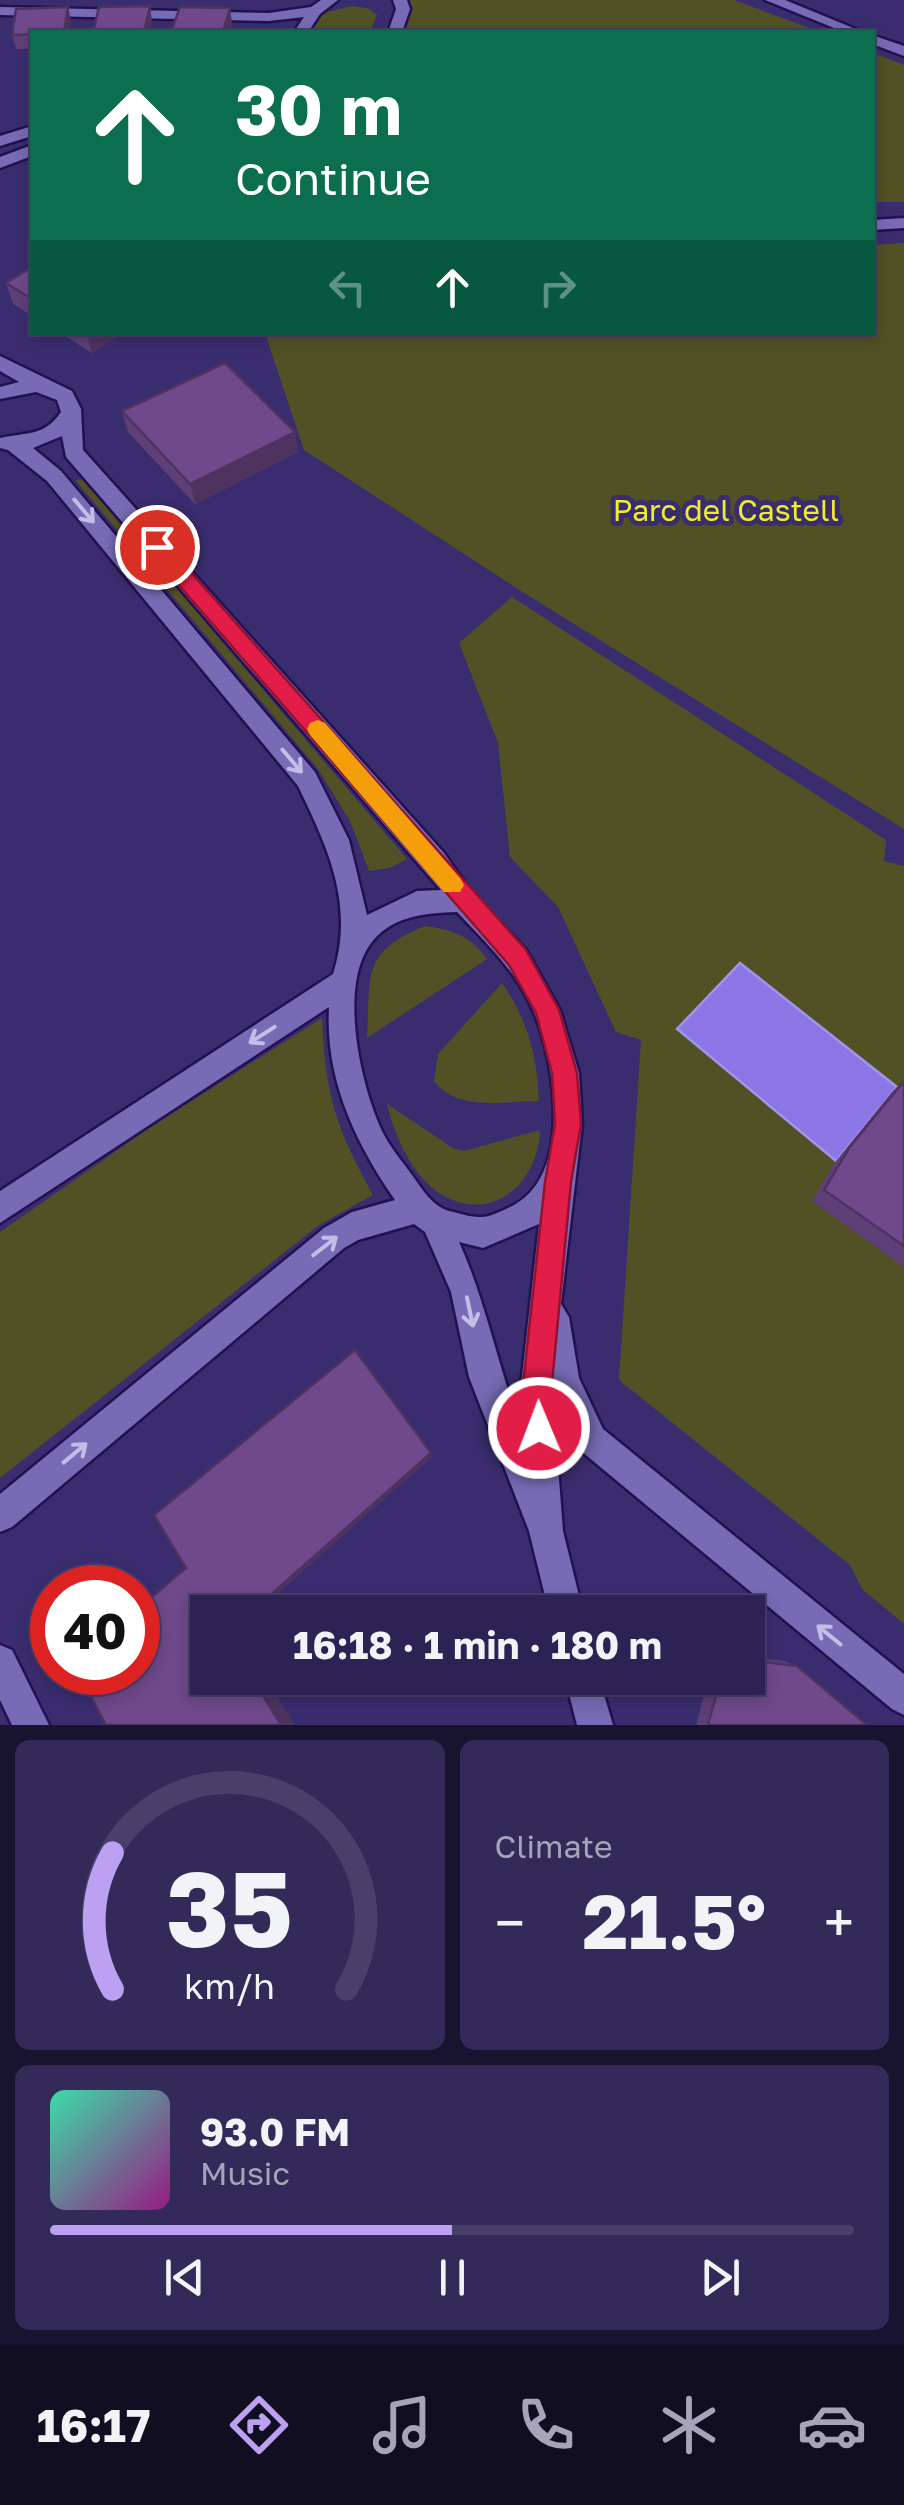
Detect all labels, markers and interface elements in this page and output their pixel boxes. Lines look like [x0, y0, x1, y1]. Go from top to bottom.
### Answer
text: 30 m [235, 66, 402, 150]
icon: ahead [70, 70, 200, 200]
text: Continue [235, 151, 431, 205]
icon: left [320, 260, 375, 315]
icon: ahead [425, 260, 480, 315]
icon: right [530, 260, 585, 315]
park label: Parc del Castell [613, 492, 839, 528]
one-way arrow [72, 498, 95, 523]
pin [115, 505, 200, 590]
icon: arrive [130, 520, 185, 575]
one-way arrow [281, 747, 303, 773]
one-way arrow [248, 1025, 277, 1046]
one-way arrow [312, 1235, 338, 1257]
one-way arrow [462, 1296, 481, 1328]
position arrow [487, 1376, 591, 1480]
one-way arrow [62, 1442, 87, 1465]
speed limit sign: 40 [30, 1565, 160, 1695]
text: 16:18 · 1 min · 180 m [293, 1622, 662, 1667]
one-way arrow [816, 1624, 842, 1646]
text: Climate [495, 1827, 613, 1865]
text: 35 [166, 1845, 293, 1970]
text: 21.5° [583, 1875, 766, 1966]
text: − [495, 1889, 525, 1955]
text: + [824, 1889, 854, 1955]
text: km/h [184, 1964, 275, 2007]
text: 93.0 FM [200, 2109, 350, 2154]
text: Music [200, 2154, 290, 2192]
icon: previous [157, 2250, 212, 2305]
icon: pause [425, 2250, 480, 2305]
icon: next [693, 2250, 748, 2305]
icon: directions [224, 2390, 294, 2460]
icon: music [367, 2390, 437, 2460]
icon: phone [511, 2390, 581, 2460]
icon: climate [654, 2390, 724, 2460]
icon: car [797, 2390, 867, 2460]
text: 16:17 [37, 2398, 151, 2452]

